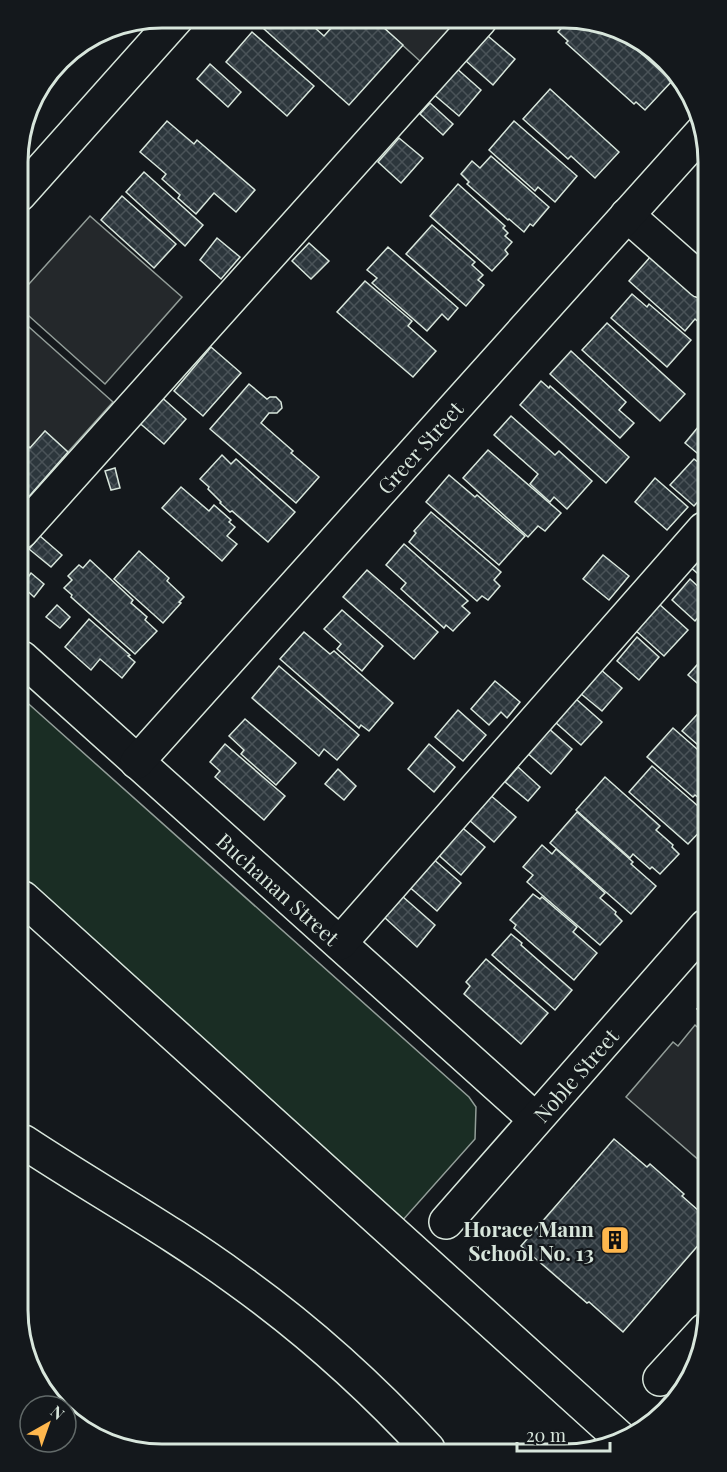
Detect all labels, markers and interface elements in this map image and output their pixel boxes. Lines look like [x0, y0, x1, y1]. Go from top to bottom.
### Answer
street label: Greer Street [370, 394, 469, 499]
street label: Buchanan Street [211, 826, 346, 951]
street label: Noble Street [527, 1022, 624, 1127]
place label: Horace Mann School No. 13 [463, 1214, 594, 1266]
building icon: Horace Mann School No. 13 [599, 1224, 631, 1256]
north arrow [18, 1394, 78, 1454]
text: N [47, 1400, 69, 1424]
scale bar [517, 1415, 610, 1453]
text: 20 m [526, 1423, 566, 1447]

